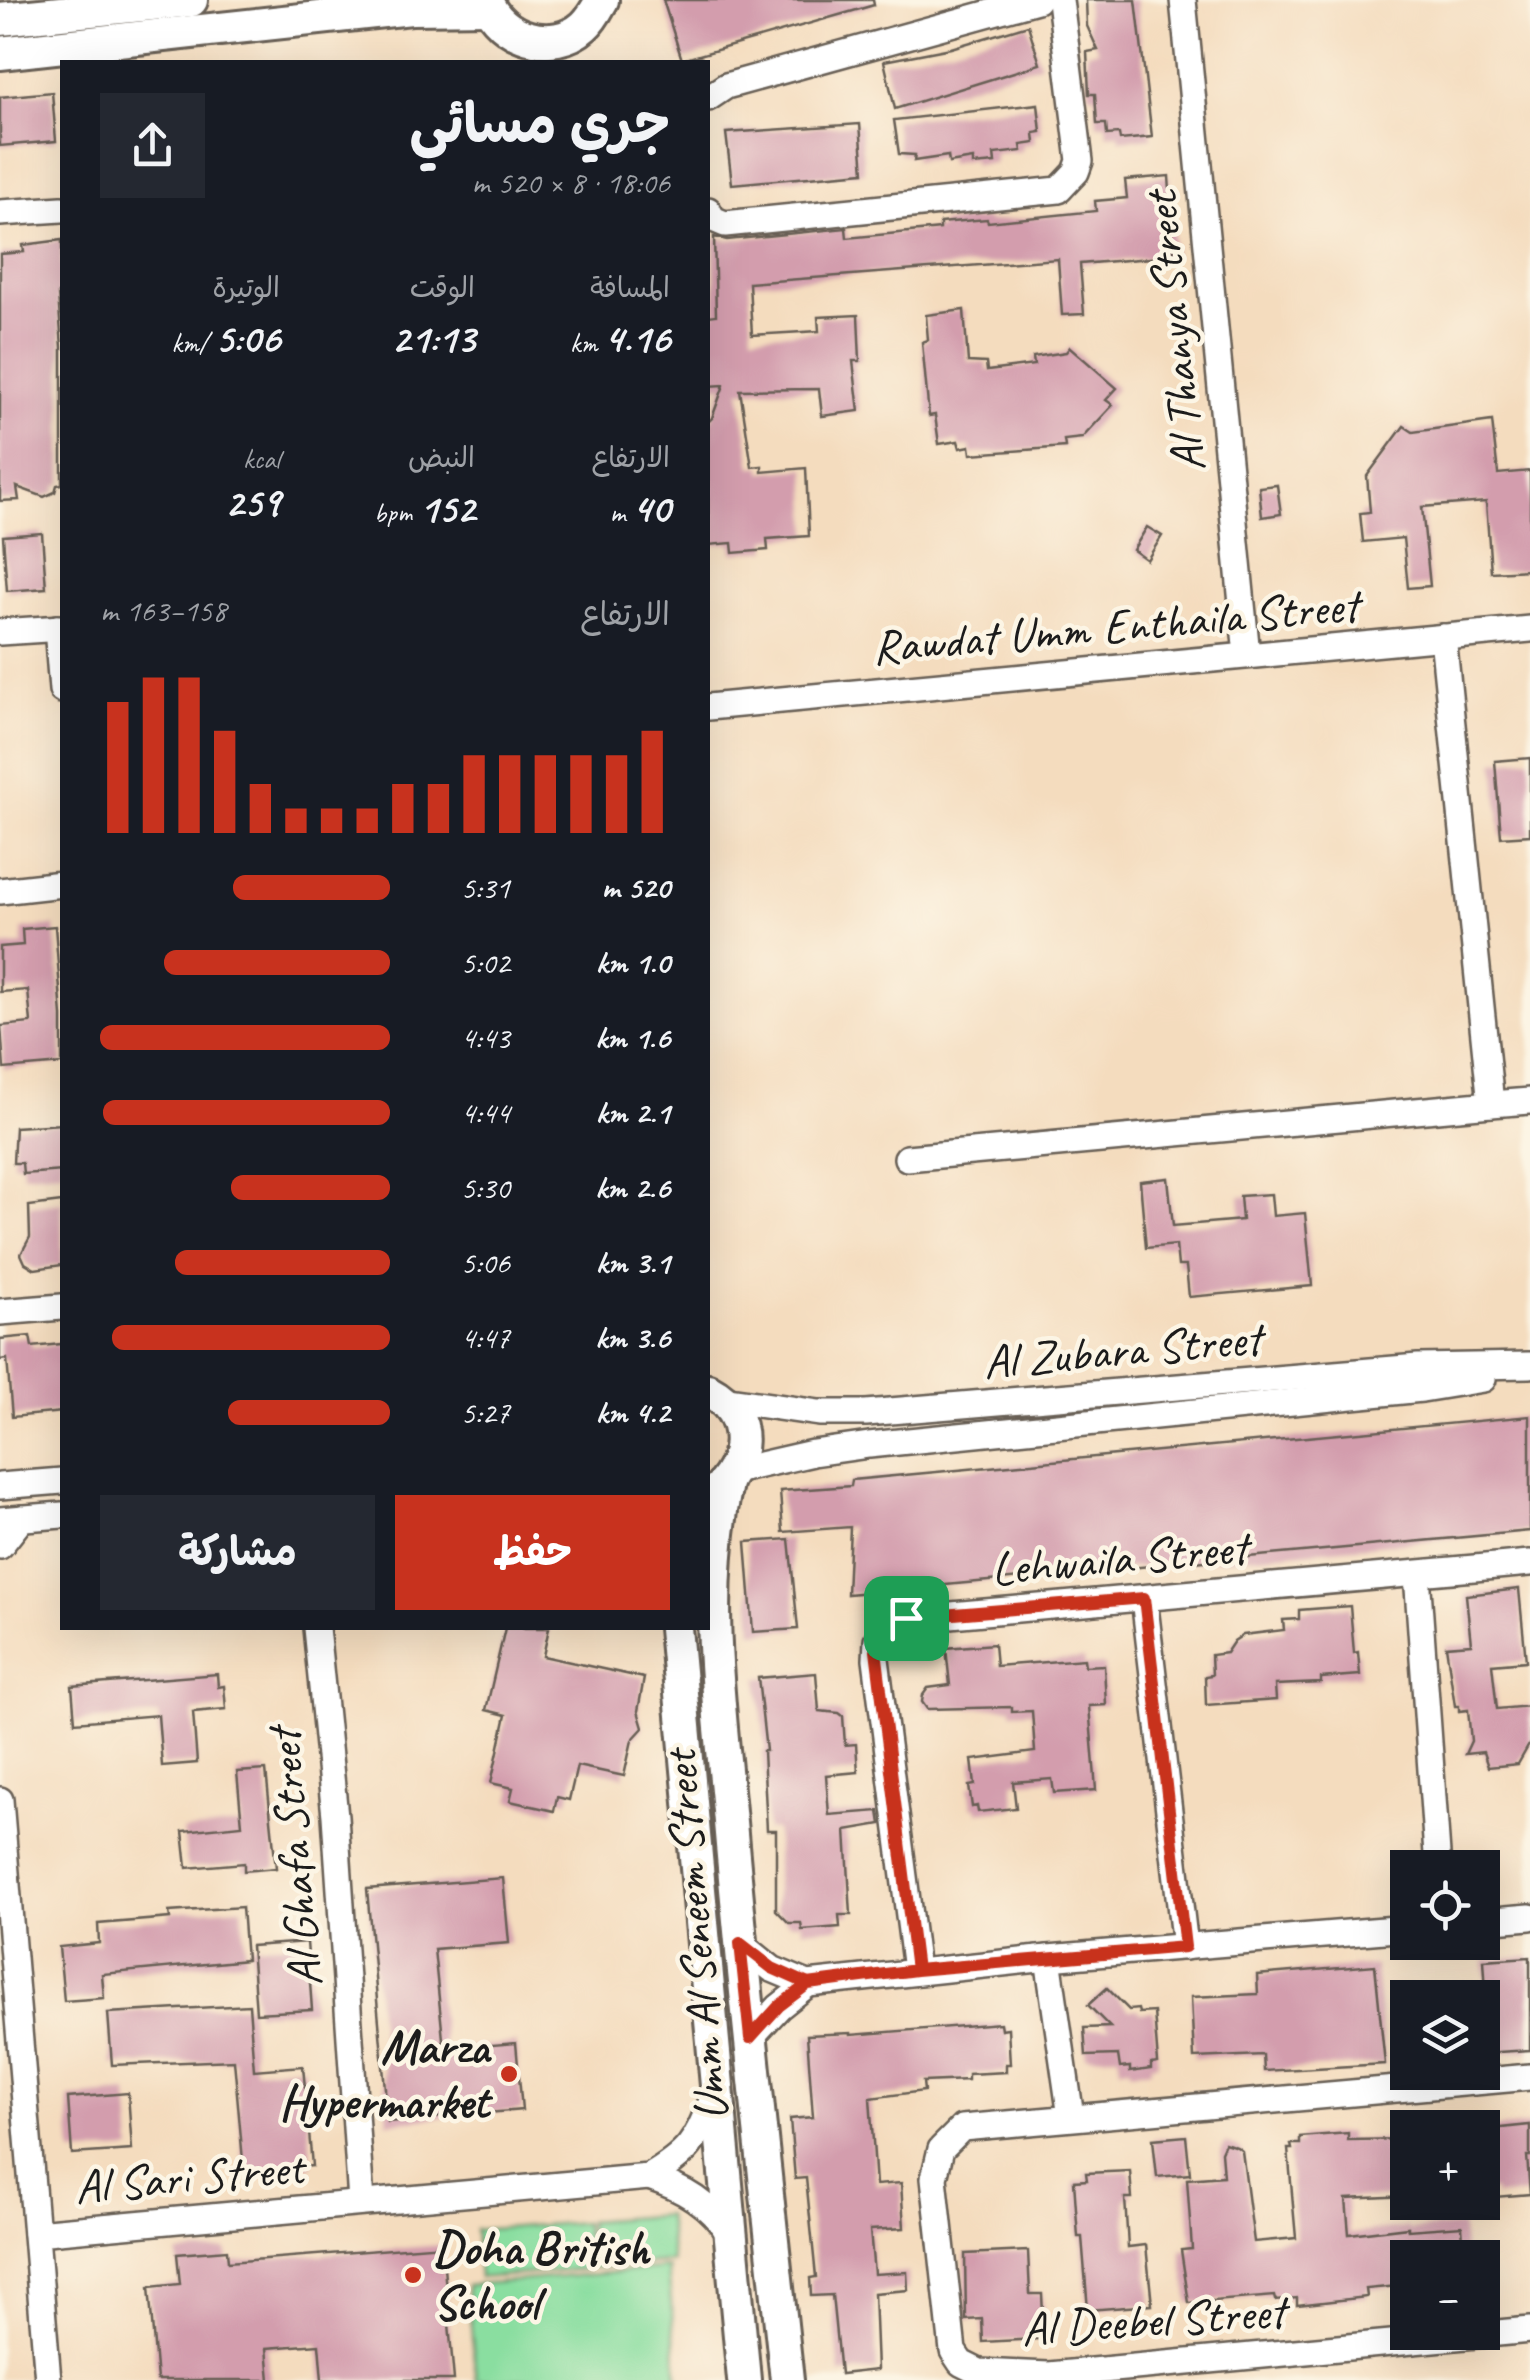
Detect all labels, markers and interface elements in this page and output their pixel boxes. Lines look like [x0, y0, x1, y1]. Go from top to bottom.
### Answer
text: جري مسائي [410, 89, 670, 159]
button: share [100, 93, 205, 198]
text: 18:06 · 8 × 520 m [472, 162, 670, 203]
street label: Al Thanya Street [1129, 185, 1219, 475]
text: الوتيرة [212, 270, 280, 305]
text: الوقت [410, 270, 475, 305]
text: المسافة [590, 270, 670, 305]
text: 5:06 [215, 312, 280, 365]
text: 21:13 [391, 312, 475, 365]
text: 4.16 [604, 312, 670, 365]
text: /km [171, 325, 215, 360]
text: km [570, 325, 604, 360]
text: النبض [408, 440, 475, 475]
text: الارتفاع [591, 440, 670, 475]
text: kcal [243, 441, 280, 476]
text: 259 [224, 476, 280, 529]
text: 152 [419, 482, 475, 535]
text: 40 [632, 482, 670, 535]
text: bpm [374, 495, 419, 530]
text: m [610, 495, 632, 530]
street label: Rawdat Umm Enthaila Street [870, 574, 1367, 677]
text: 158–163 m [100, 590, 226, 631]
text: الارتفاع [580, 594, 670, 635]
text: 5:31 [460, 867, 510, 908]
text: 520 m [601, 867, 670, 908]
text: 5:02 [460, 942, 510, 983]
text: 1.0 km [596, 942, 670, 983]
text: 4:43 [460, 1017, 510, 1058]
text: 1.6 km [595, 1017, 670, 1058]
text: 4:44 [460, 1092, 510, 1133]
text: 2.1 km [596, 1092, 670, 1133]
text: 5:30 [460, 1167, 510, 1208]
text: 2.6 km [595, 1167, 670, 1208]
text: 5:06 [460, 1242, 510, 1283]
text: 3.1 km [596, 1242, 670, 1283]
street label: Al Zubara Street [981, 1307, 1269, 1392]
text: 4:47 [460, 1317, 510, 1358]
text: 3.6 km [595, 1317, 670, 1358]
text: 5:27 [460, 1392, 510, 1433]
text: 4.2 km [596, 1392, 670, 1433]
button: مشاركة [100, 1495, 375, 1610]
button: حفظ [395, 1495, 670, 1610]
street label: Lehwaila Street [989, 1516, 1256, 1599]
pin [864, 1576, 949, 1661]
icon: arrive [879, 1591, 934, 1646]
street label: Al Ghafa Street [252, 1721, 335, 1989]
street label: Umm Al Seneem Street [649, 1744, 741, 2124]
map controls [1390, 1850, 1500, 2350]
button: locate [1390, 1850, 1500, 1960]
button: layers [1390, 1980, 1500, 2090]
place label: Marza Hypermarket [279, 2017, 494, 2132]
marker: Marza Hypermarket [498, 2063, 520, 2085]
button: + [1390, 2110, 1500, 2220]
street label: Al Sari Street [72, 2137, 310, 2217]
place label: Doha British School [433, 2218, 651, 2333]
button: − [1390, 2240, 1500, 2350]
marker: Doha British School [402, 2264, 424, 2286]
street label: Al Deebel Street [1019, 2280, 1293, 2359]

